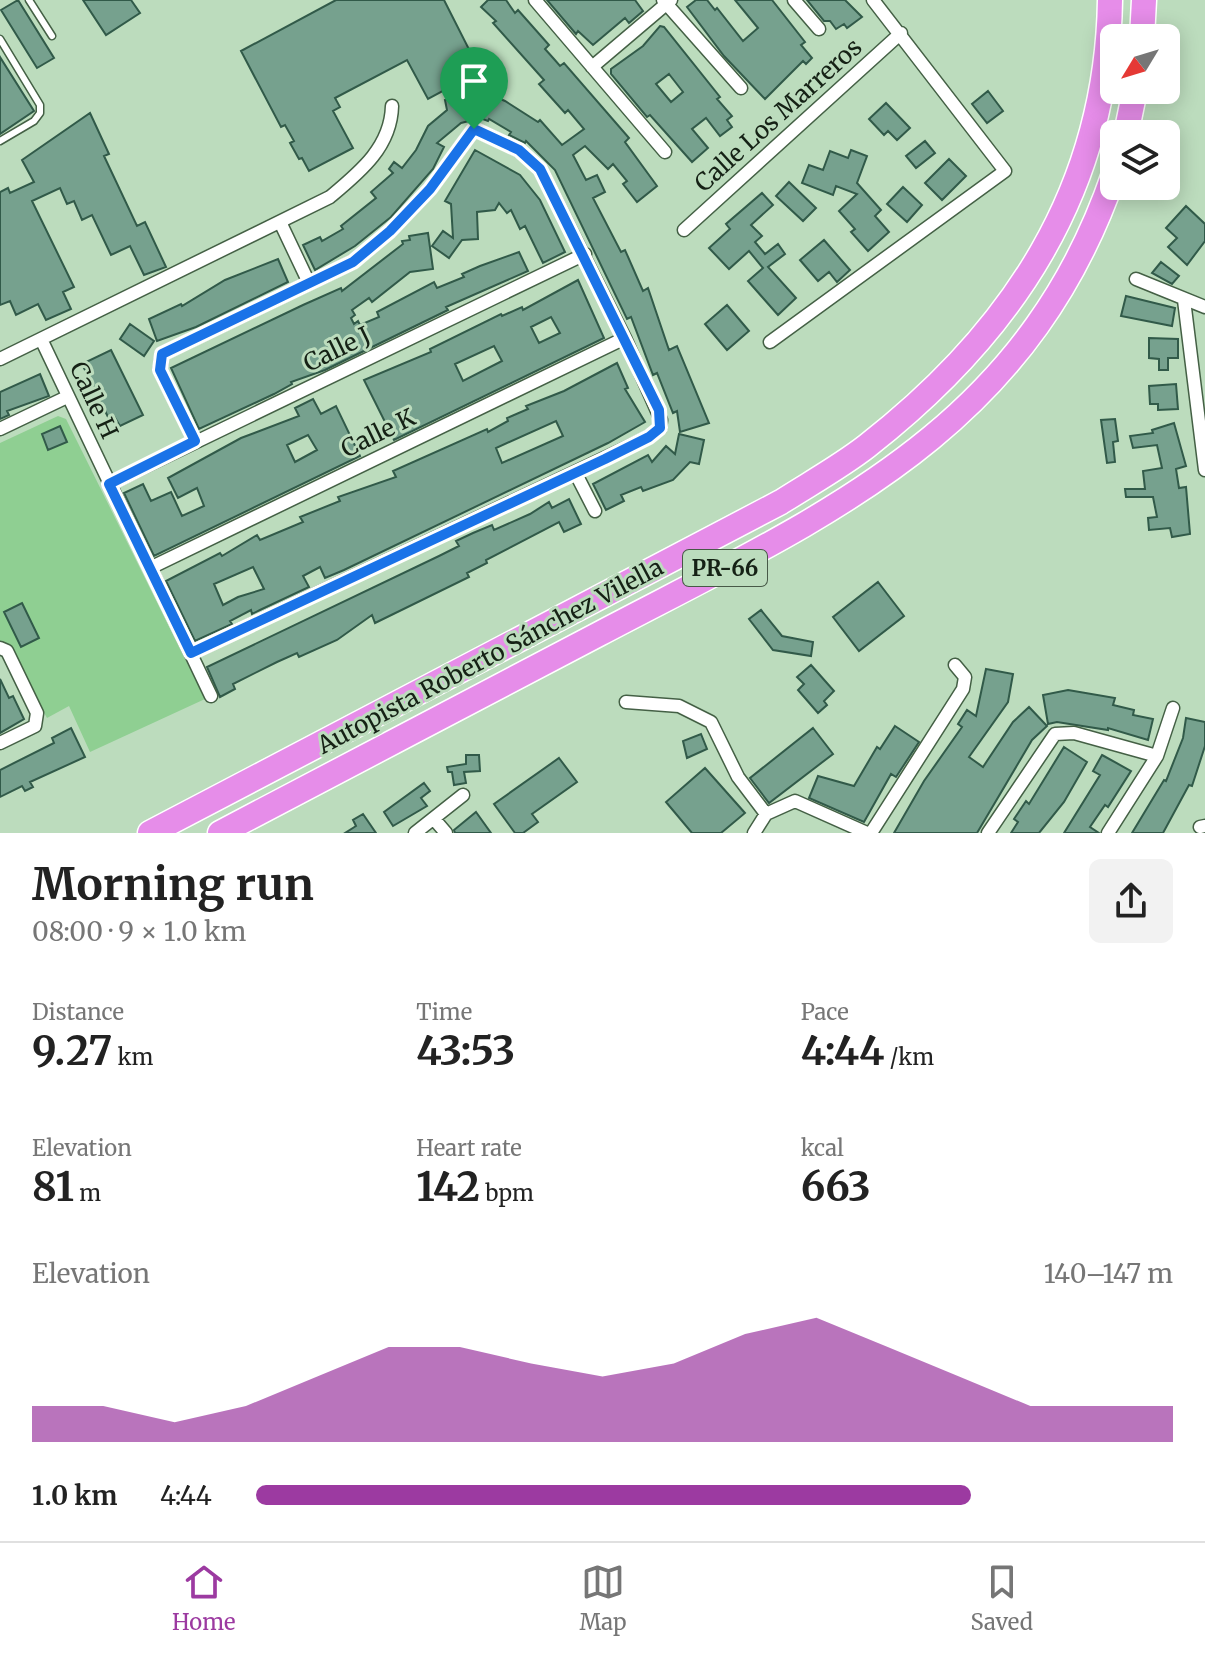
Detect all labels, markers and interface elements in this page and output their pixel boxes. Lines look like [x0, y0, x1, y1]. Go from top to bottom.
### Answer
north arrow [1100, 24, 1180, 104]
map controls [1100, 24, 1180, 200]
street label: Calle Los Marreros [688, 32, 868, 198]
pin [440, 47, 508, 129]
icon: arrive [452, 59, 496, 103]
button: layers [1100, 120, 1180, 200]
street label: Calle J [298, 320, 376, 378]
street label: Calle H [63, 357, 125, 443]
street label: Calle K [336, 401, 421, 464]
road number: PR-66 [683, 550, 767, 586]
street label: Autopista Roberto Sánchez Vilella [311, 551, 668, 761]
text: Morning run [32, 857, 314, 912]
button: share [1089, 859, 1173, 943]
text: 08:00 · 9 × 1.0 km [32, 915, 246, 948]
text: Distance [32, 998, 124, 1026]
text: Time [416, 998, 472, 1026]
text: Pace [801, 998, 849, 1026]
text: 9.27 [32, 1026, 112, 1076]
text: 43:53 [416, 1026, 515, 1076]
text: 4:44 [801, 1026, 884, 1076]
text: km [112, 1043, 153, 1071]
text: /km [884, 1043, 934, 1071]
text: Elevation [32, 1134, 132, 1162]
text: Heart rate [416, 1134, 522, 1162]
text: kcal [801, 1134, 844, 1162]
text: 81 [32, 1162, 74, 1212]
text: 142 [416, 1162, 480, 1212]
text: 663 [801, 1162, 871, 1212]
text: m [74, 1179, 101, 1207]
text: bpm [480, 1179, 534, 1207]
text: Elevation [32, 1257, 150, 1290]
text: 140–147 m [1044, 1257, 1173, 1290]
text: 1.0 km [32, 1479, 117, 1512]
text: 4:44 [160, 1479, 212, 1512]
tab: Home [172, 1560, 235, 1636]
tab: Map [580, 1560, 626, 1636]
tab: Saved [971, 1560, 1033, 1636]

